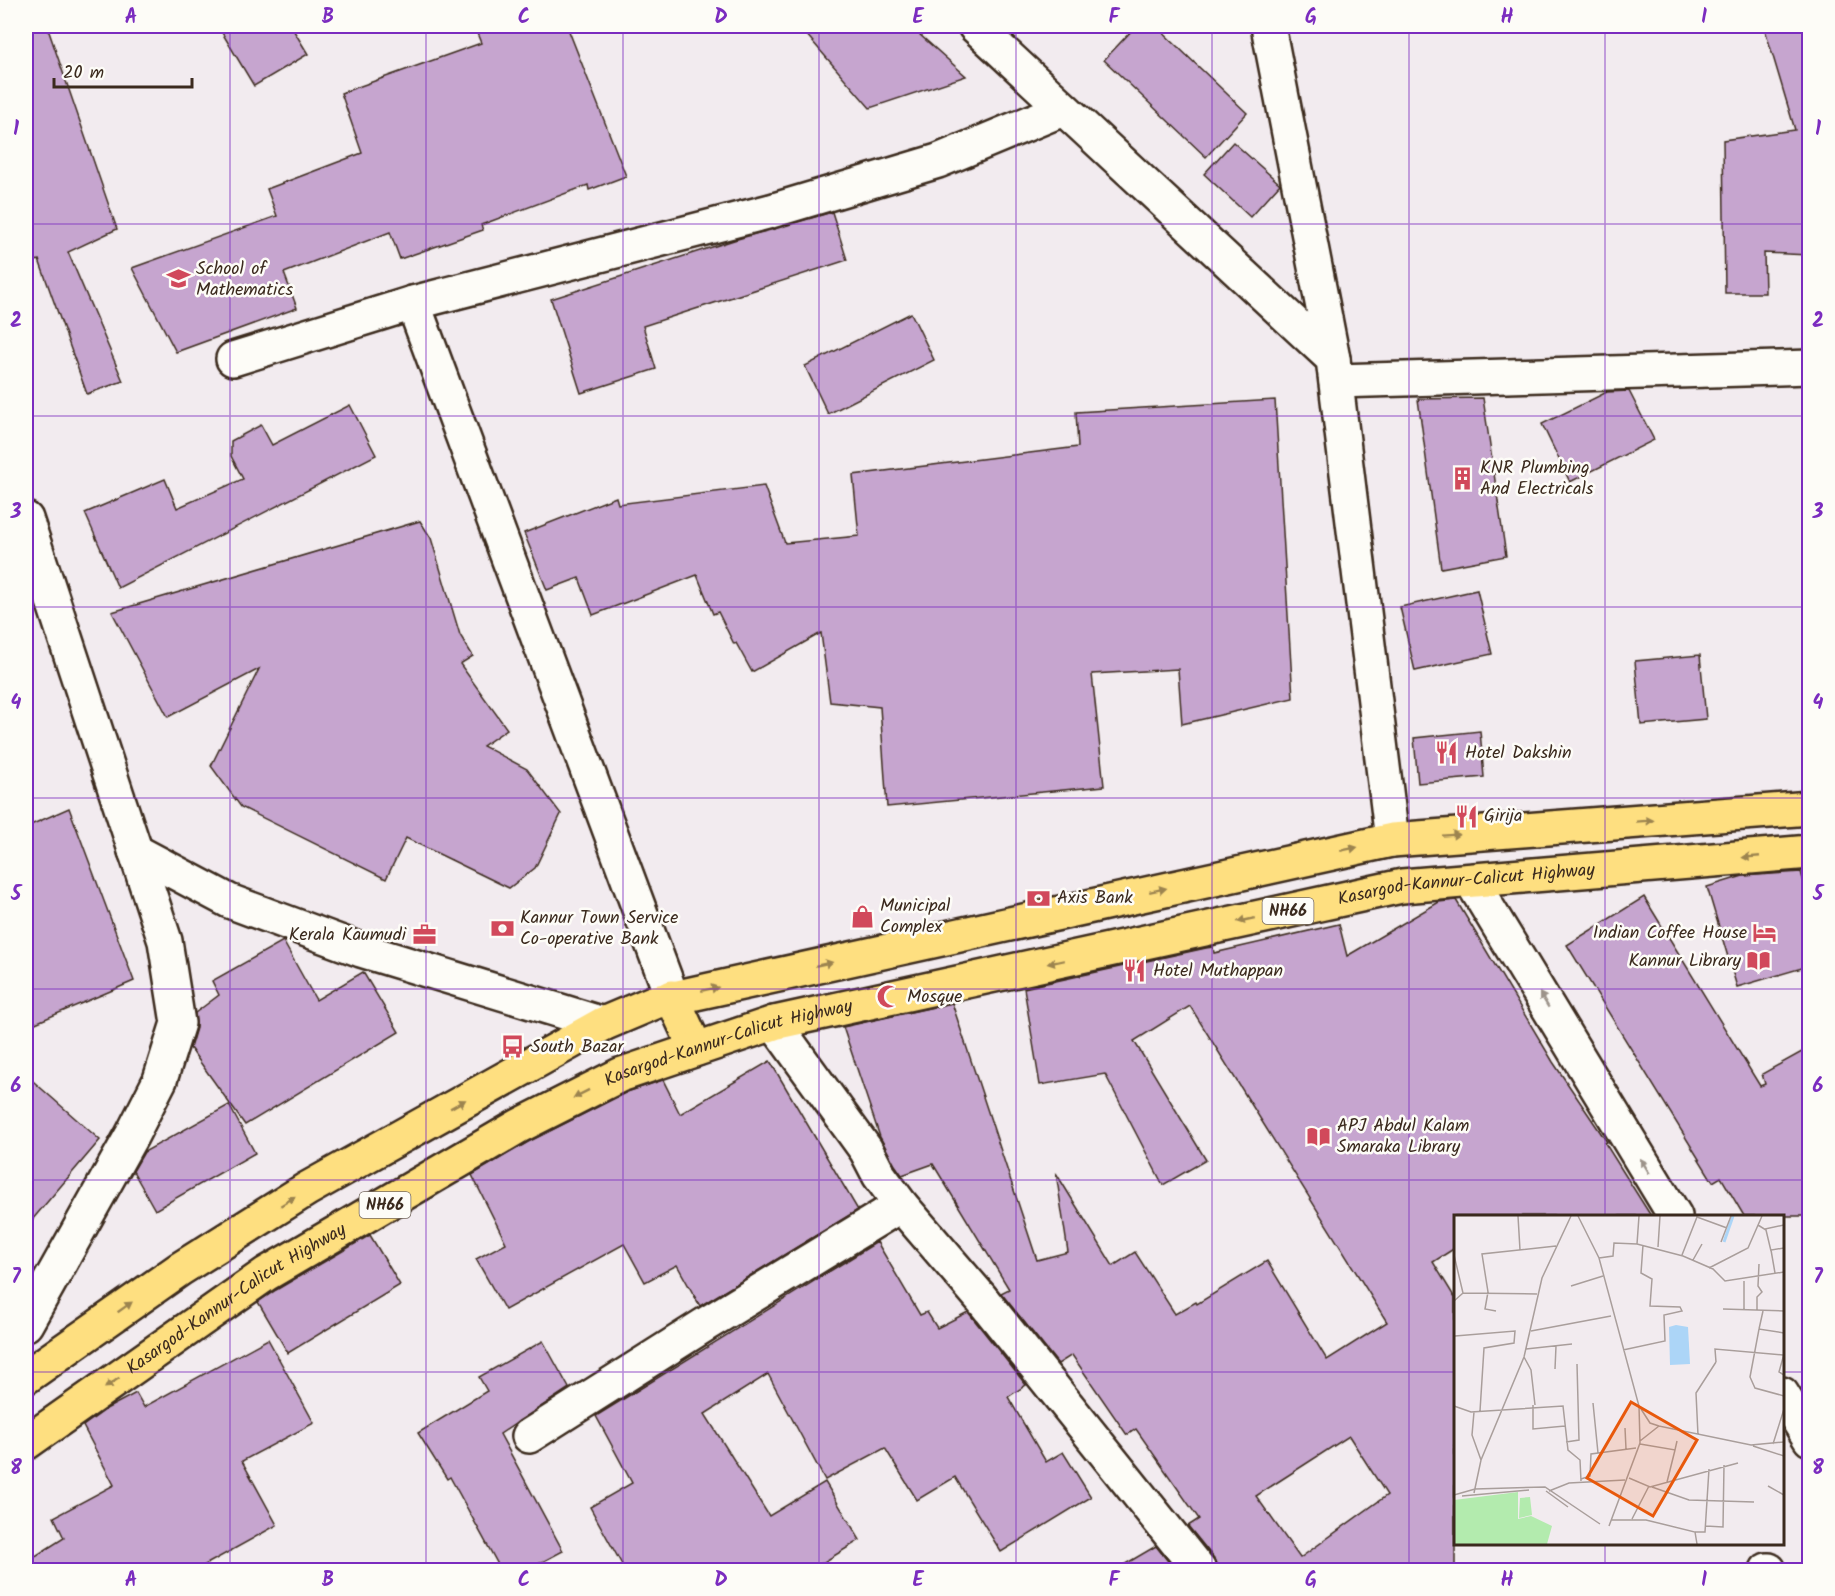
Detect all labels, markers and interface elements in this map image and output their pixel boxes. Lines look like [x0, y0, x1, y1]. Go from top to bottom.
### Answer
text: A [125, 2, 137, 34]
text: B [322, 2, 334, 34]
text: C [518, 2, 530, 34]
text: D [714, 2, 728, 34]
text: E [912, 2, 924, 34]
text: F [1109, 2, 1121, 34]
text: G [1305, 2, 1317, 34]
text: H [1500, 2, 1514, 34]
text: I [1701, 2, 1707, 34]
scale bar [54, 51, 192, 89]
text: 20 m [63, 59, 104, 88]
text: 1 [13, 114, 19, 146]
text: 1 [1815, 114, 1821, 146]
place label: School of Mathematics [196, 255, 293, 305]
school or university icon: School of Mathematics [165, 266, 191, 292]
text: 2 [10, 306, 22, 338]
text: 2 [1812, 306, 1824, 338]
place label: KNR Plumbing And Electricals [1480, 454, 1594, 504]
building icon: KNR Plumbing And Electricals [1449, 465, 1475, 491]
text: 3 [10, 497, 22, 529]
text: 3 [1812, 497, 1824, 529]
text: 4 [11, 688, 22, 720]
text: 4 [1813, 688, 1824, 720]
place label: Hotel Dakshin [1465, 739, 1572, 768]
restaurant icon: Hotel Dakshin [1434, 740, 1460, 766]
place label: Girija [1484, 802, 1523, 831]
restaurant icon: Girija [1453, 803, 1479, 829]
one-way arrow [1636, 816, 1655, 826]
one-way arrow [1441, 831, 1460, 840]
one-way arrow [1340, 844, 1359, 853]
one-way arrow [1742, 852, 1761, 862]
street label: Kasargod-Kannur-Calicut Highway [1335, 855, 1596, 914]
text: 5 [10, 879, 23, 911]
text: 5 [1812, 879, 1825, 911]
place label: Axis Bank [1057, 884, 1133, 913]
bank icon: Axis Bank [1026, 885, 1052, 911]
one-way arrow [1149, 885, 1168, 894]
place label: Municipal Complex [880, 892, 951, 942]
road number: NH66 [1262, 898, 1314, 924]
shop icon: Municipal Complex [849, 903, 875, 929]
place label: Kannur Town Service Co-operative Bank [520, 904, 678, 954]
bank icon: Kannur Town Service Co-operative Bank [489, 915, 515, 941]
one-way arrow [1236, 916, 1255, 925]
place label: Indian Coffee House [1593, 919, 1747, 948]
hotel icon: Indian Coffee House [1752, 920, 1778, 946]
place label: Kerala Kaumudi [289, 921, 407, 950]
office icon: Kerala Kaumudi [411, 922, 437, 948]
place label: Kannur Library [1629, 947, 1742, 976]
library icon: Kannur Library [1746, 948, 1772, 974]
one-way arrow [1046, 957, 1065, 967]
place label: Hotel Muthappan [1153, 957, 1283, 986]
one-way arrow [815, 958, 834, 968]
restaurant icon: Hotel Muthappan [1122, 958, 1148, 984]
place label: Mosque [907, 983, 962, 1012]
one-way arrow [701, 984, 720, 993]
mosque icon: Mosque [876, 984, 902, 1010]
street label: Kasargod-Kannur-Calicut Highway [599, 992, 856, 1095]
one-way arrow [1538, 992, 1549, 1008]
place label: South Bazar [531, 1033, 624, 1062]
bus stop icon: South Bazar [500, 1034, 526, 1060]
text: 6 [11, 1071, 22, 1103]
text: 6 [1813, 1071, 1824, 1103]
one-way arrow [573, 1090, 590, 1099]
one-way arrow [449, 1099, 466, 1109]
place label: APJ Abdul Kalam Smaraka Library [1337, 1112, 1469, 1162]
library icon: APJ Abdul Kalam Smaraka Library [1306, 1123, 1332, 1149]
one-way arrow [1639, 1158, 1650, 1174]
road number: NH66 [360, 1192, 410, 1218]
one-way arrow [280, 1195, 296, 1206]
street label: Kasargod-Kannur-Calicut Highway [120, 1215, 352, 1383]
inset map [1454, 1215, 1784, 1545]
text: 7 [11, 1262, 21, 1294]
text: 7 [1813, 1262, 1823, 1294]
one-way arrow [116, 1301, 132, 1313]
one-way arrow [104, 1377, 120, 1389]
text: 8 [10, 1453, 22, 1485]
text: 8 [1812, 1453, 1824, 1485]
text: A [125, 1565, 137, 1596]
text: B [322, 1565, 334, 1596]
text: C [518, 1565, 530, 1596]
text: D [714, 1565, 728, 1596]
text: E [912, 1565, 924, 1596]
text: F [1109, 1565, 1121, 1596]
text: G [1305, 1565, 1317, 1596]
text: H [1500, 1565, 1514, 1596]
text: I [1701, 1565, 1707, 1596]

